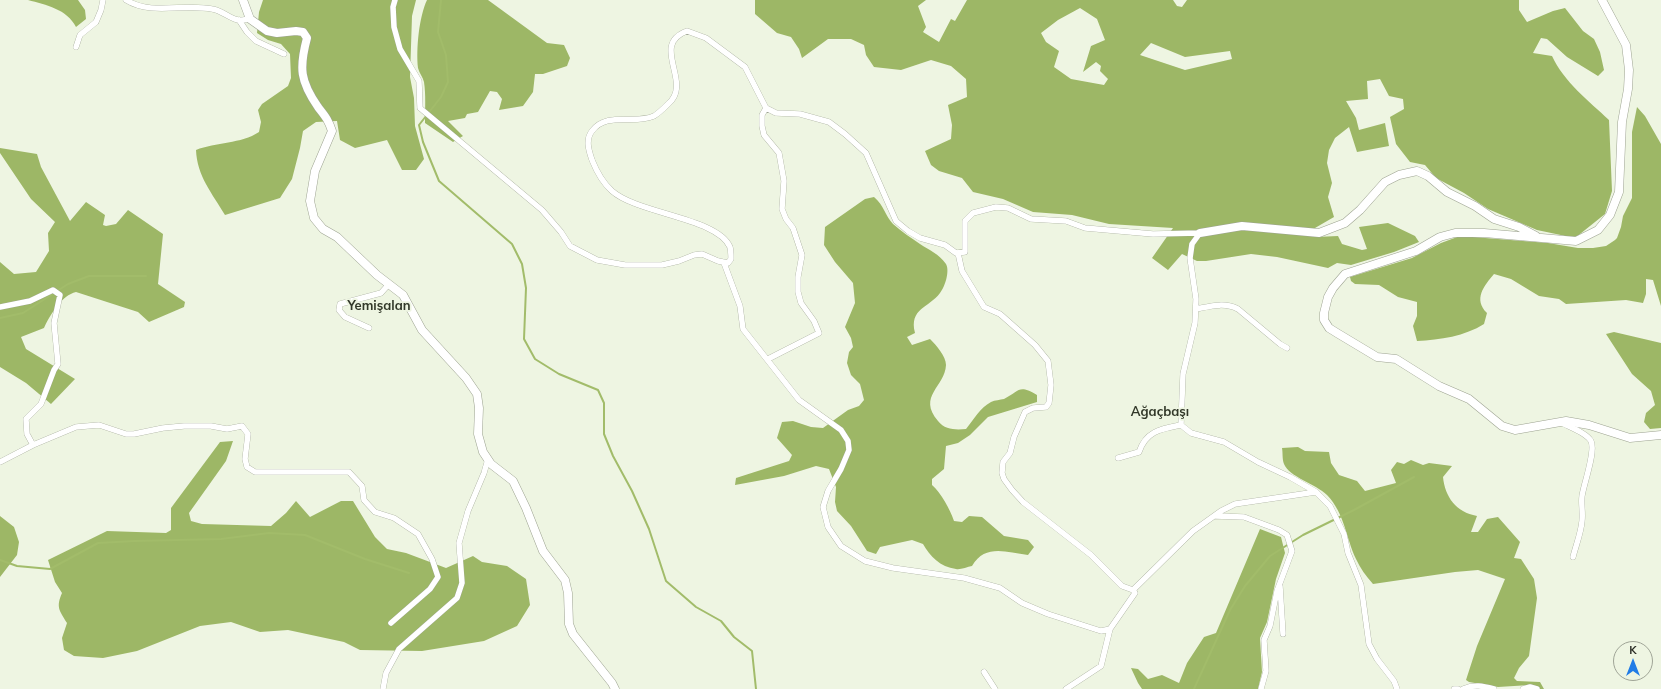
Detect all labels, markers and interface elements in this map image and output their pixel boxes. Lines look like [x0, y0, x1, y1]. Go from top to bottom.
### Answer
district label: Yemişalan [347, 298, 411, 314]
district label: Ağaçbaşı [1131, 404, 1189, 420]
north arrow [1613, 641, 1653, 681]
text: K [1629, 643, 1637, 657]

